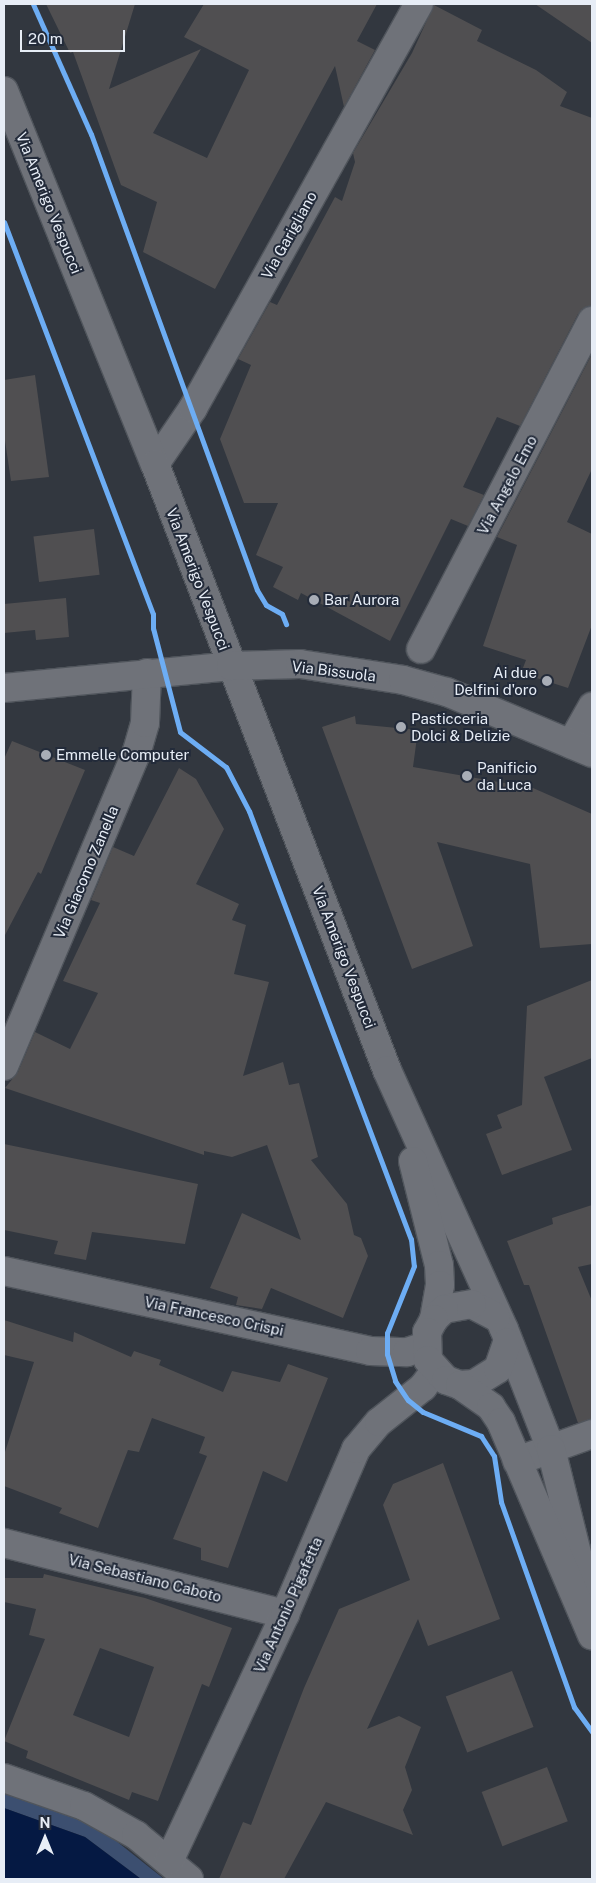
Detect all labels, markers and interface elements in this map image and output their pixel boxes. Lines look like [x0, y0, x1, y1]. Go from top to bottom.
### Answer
scale bar [22, 20, 128, 52]
text: 20 m [28, 30, 63, 47]
street label: Via Amerigo Vespucci [12, 129, 86, 277]
street label: Via Garigliano [257, 188, 321, 282]
street label: Via Angelo Emo [473, 432, 541, 538]
street label: Via Amerigo Vespucci [162, 505, 234, 653]
place label: Bar Aurora [324, 591, 399, 609]
marker: Bar Aurora [308, 594, 320, 606]
street label: Via Bissuola [291, 657, 377, 685]
place label: Ai due Delfini d'oro [454, 663, 537, 698]
marker: Ai due Delfini d'oro [541, 675, 553, 687]
place label: Pasticceria Dolci & Delizie [411, 709, 510, 744]
marker: Pasticceria Dolci & Delizie [395, 721, 407, 733]
place label: Emmelle Computer [56, 746, 190, 764]
marker: Emmelle Computer [40, 749, 52, 761]
place label: Panificio da Luca [477, 758, 537, 793]
marker: Panificio da Luca [461, 770, 473, 782]
street label: Via Giacomo Zanella [50, 803, 122, 941]
street label: Via Amerigo Vespucci [308, 883, 380, 1031]
street label: Via Francesco Crispi [143, 1292, 285, 1340]
street label: Via Antonio Pigafetta [250, 1534, 326, 1676]
street label: Via Sebastiano Caboto [67, 1550, 223, 1606]
north arrow [20, 1813, 70, 1863]
text: N [40, 1815, 50, 1831]

